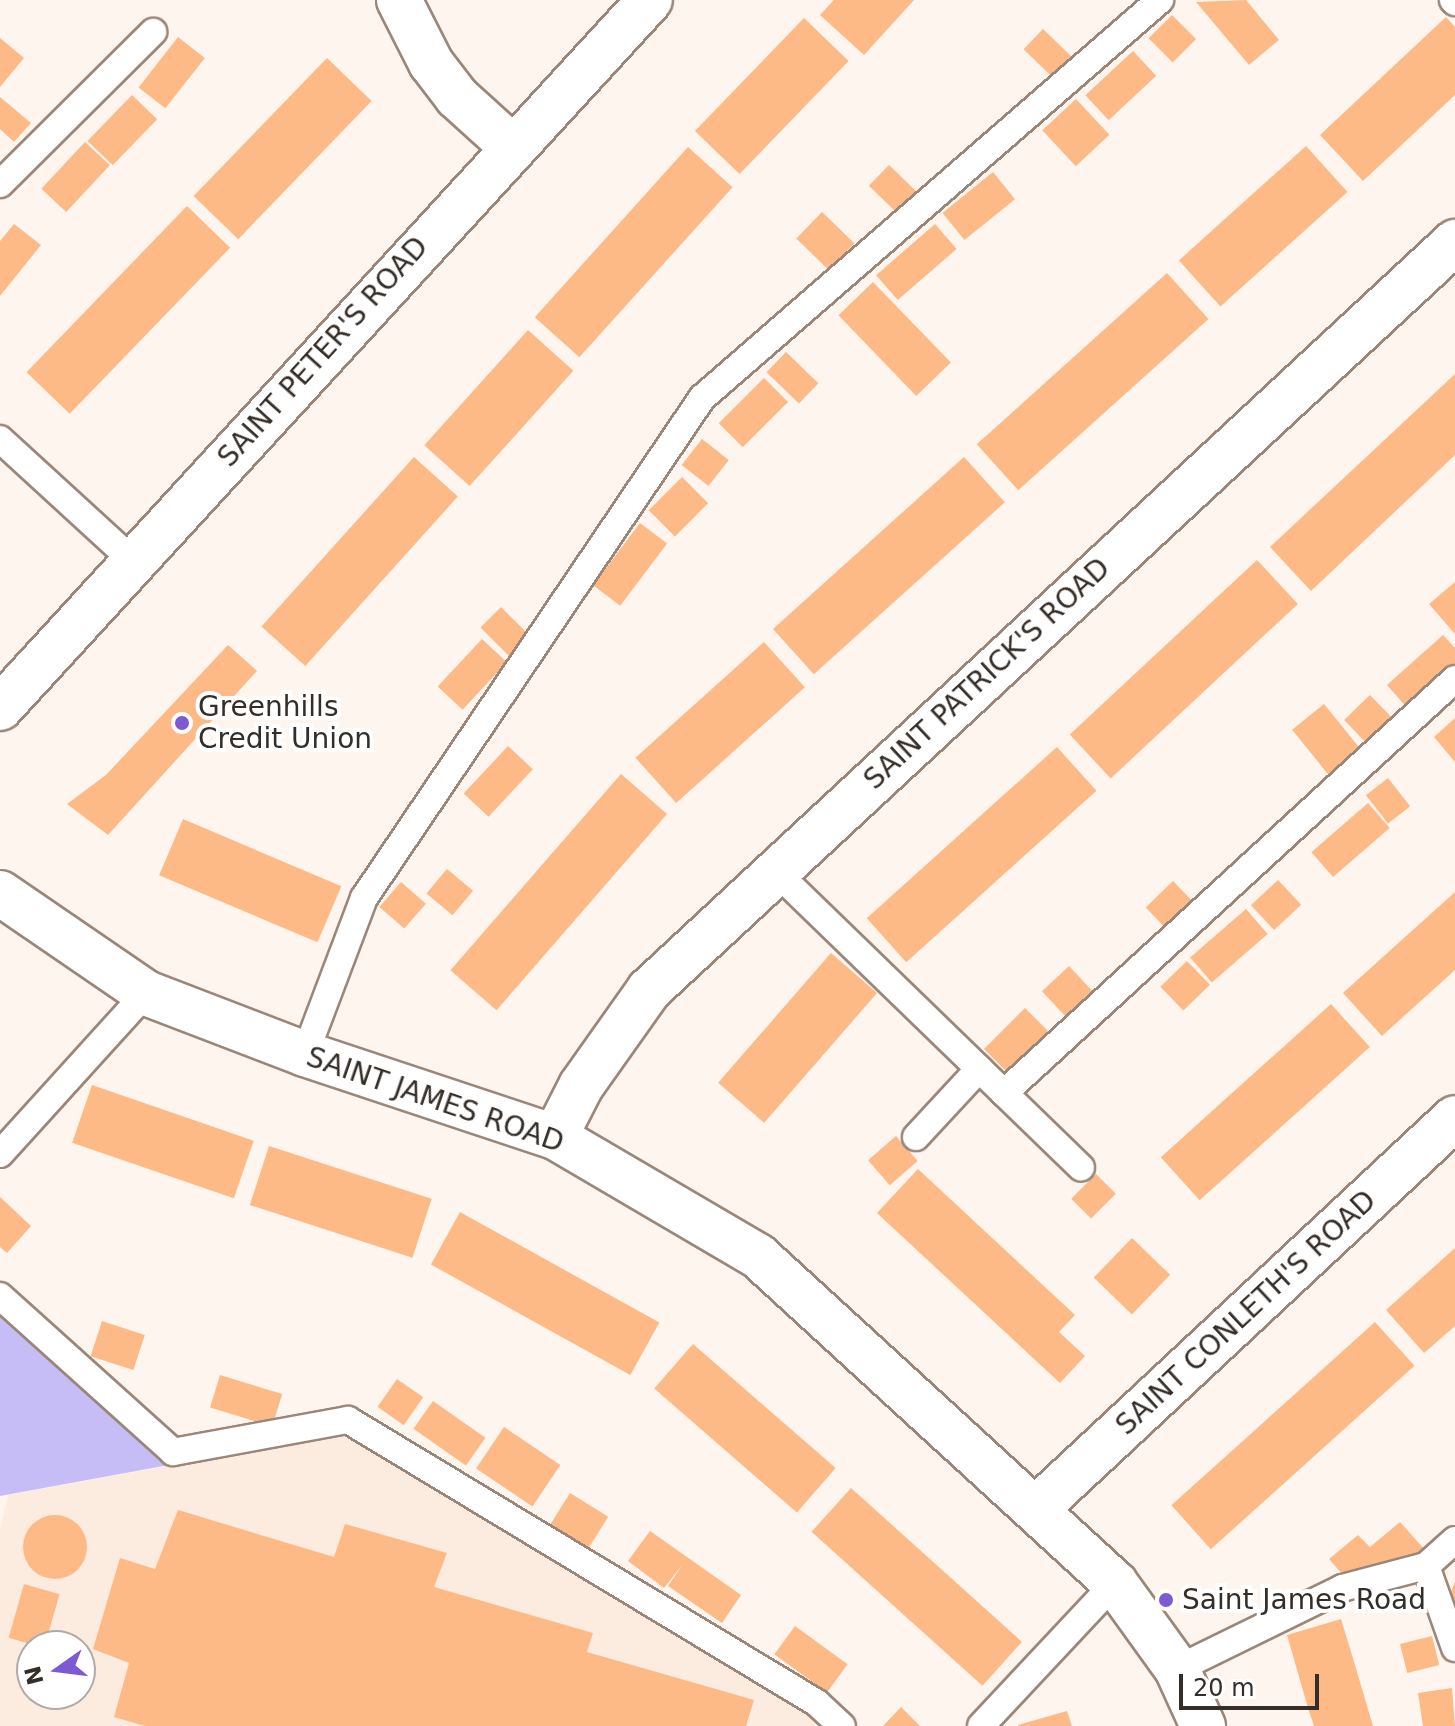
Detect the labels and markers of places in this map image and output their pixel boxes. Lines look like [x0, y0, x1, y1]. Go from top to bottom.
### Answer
place label: Greenhills Credit Union [198, 690, 372, 756]
marker: Greenhills Credit Union [173, 714, 191, 732]
place label: Saint James Road [1182, 1583, 1426, 1617]
marker: Saint James Road [1157, 1591, 1175, 1609]

